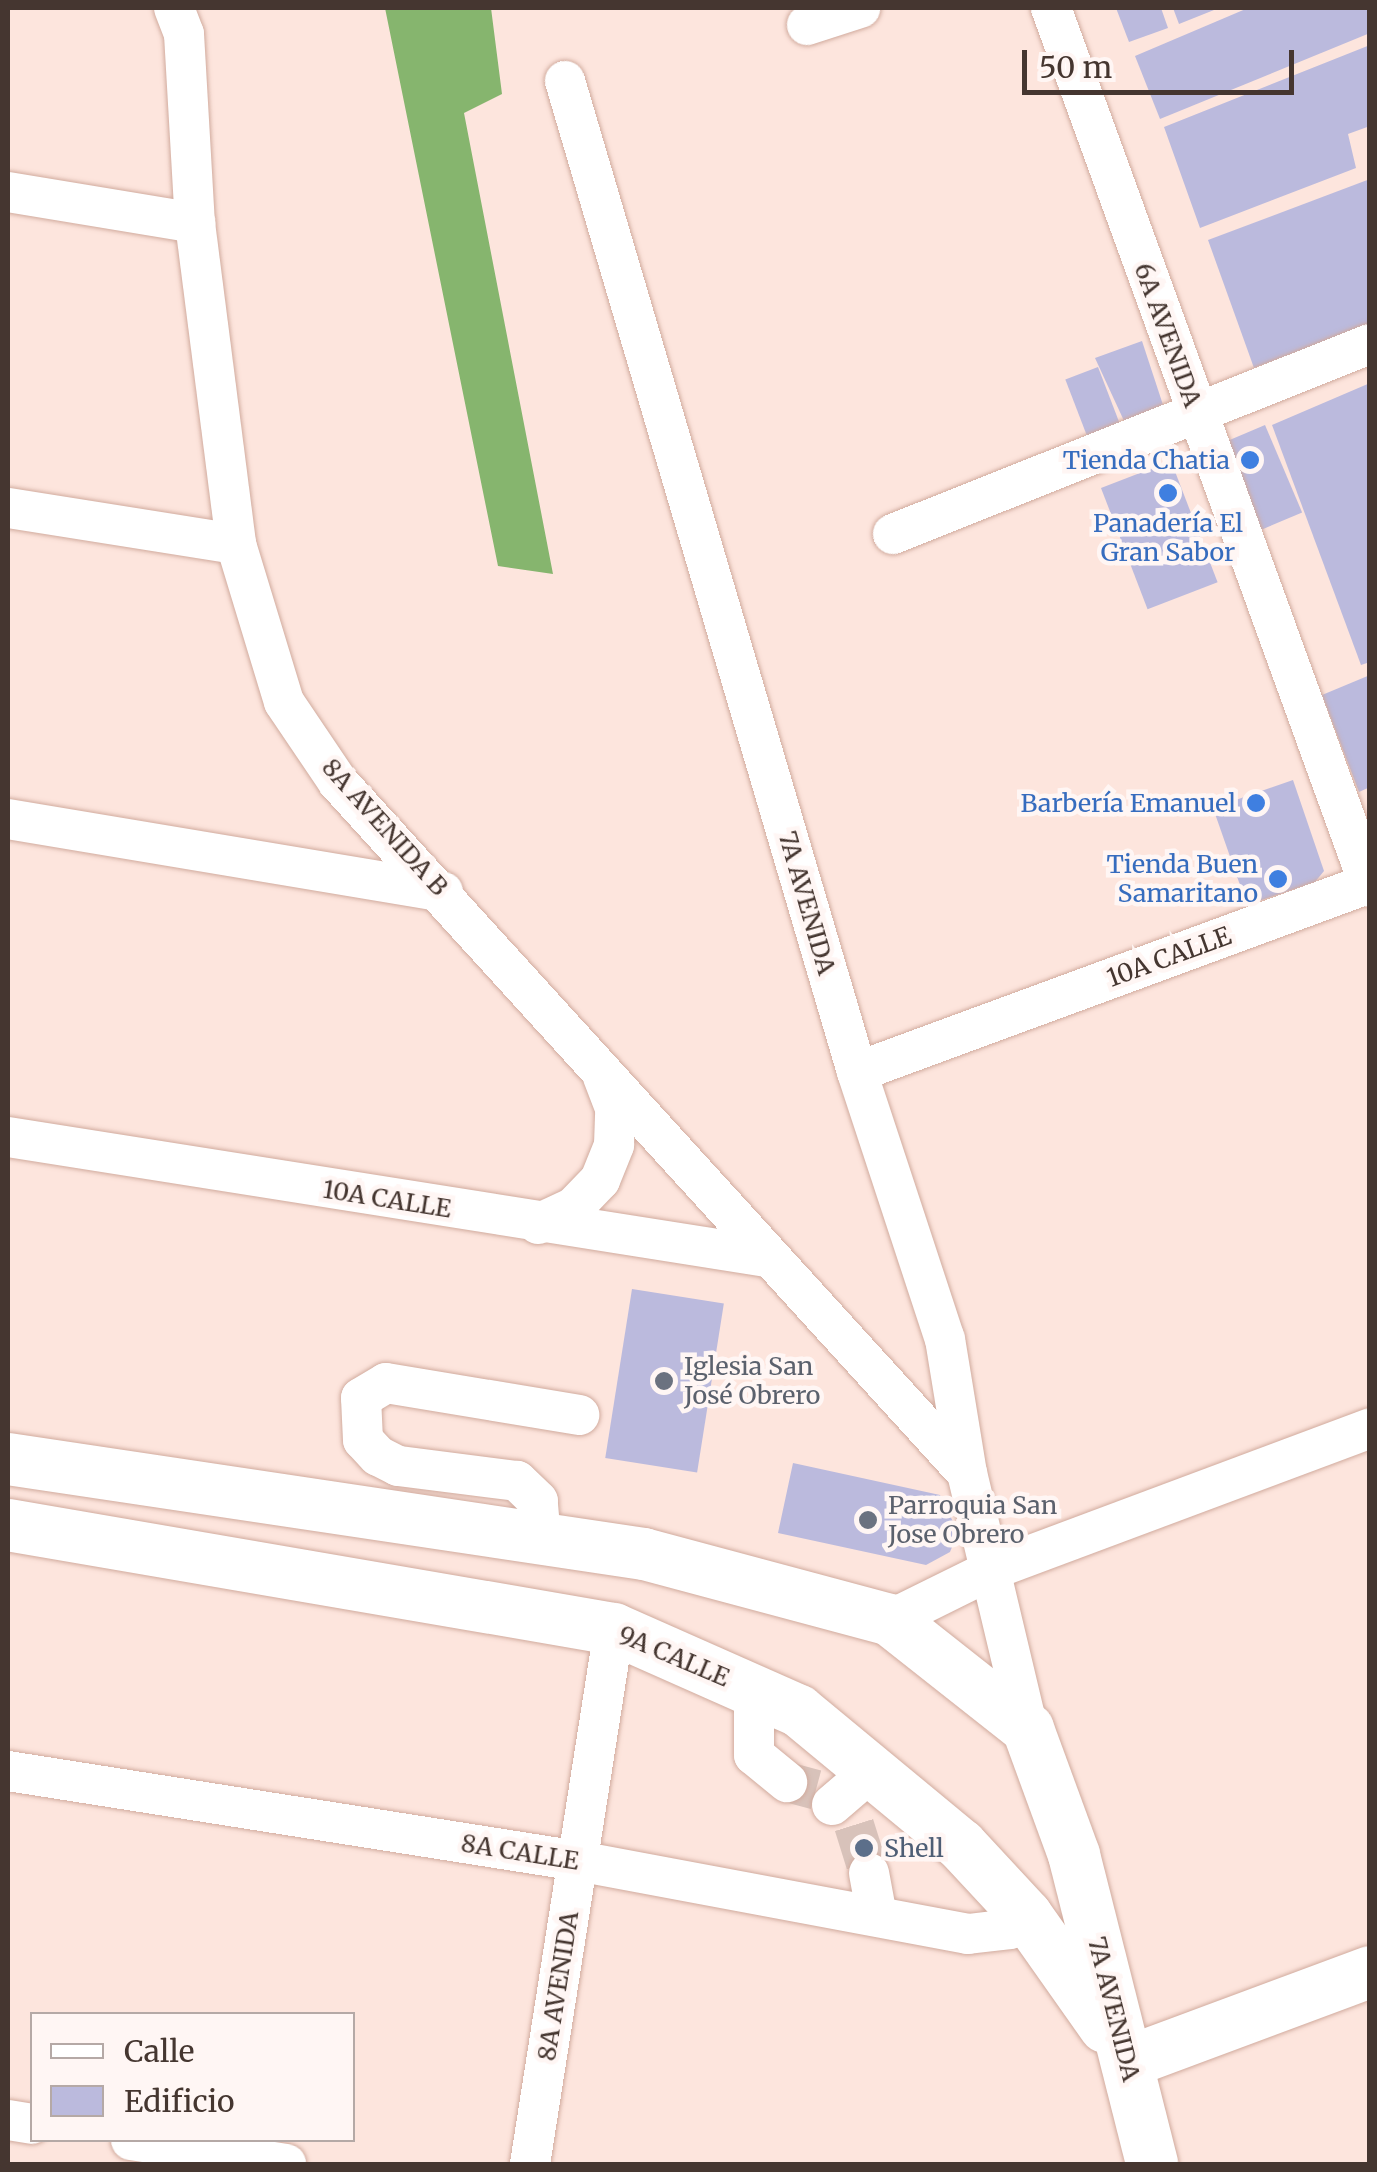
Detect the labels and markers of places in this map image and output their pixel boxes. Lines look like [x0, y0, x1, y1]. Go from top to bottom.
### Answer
place label: Tienda Chatia [1063, 445, 1230, 475]
marker: Tienda Chatia [1239, 449, 1261, 471]
marker: Panadería El Gran Sabor [1157, 482, 1179, 504]
place label: Panadería El Gran Sabor [1093, 509, 1243, 568]
place label: Barbería Emanuel [1021, 788, 1236, 818]
marker: Barbería Emanuel [1245, 792, 1267, 814]
place label: Tienda Buen Samaritano [1106, 850, 1258, 909]
marker: Tienda Buen Samaritano [1267, 868, 1289, 890]
place label: Iglesia San José Obrero [684, 1352, 820, 1411]
marker: Iglesia San José Obrero [653, 1370, 675, 1392]
place label: Parroquia San Jose Obrero [888, 1491, 1057, 1550]
marker: Parroquia San Jose Obrero [857, 1509, 879, 1531]
place label: Shell [884, 1833, 944, 1863]
marker: Shell [853, 1837, 875, 1859]

